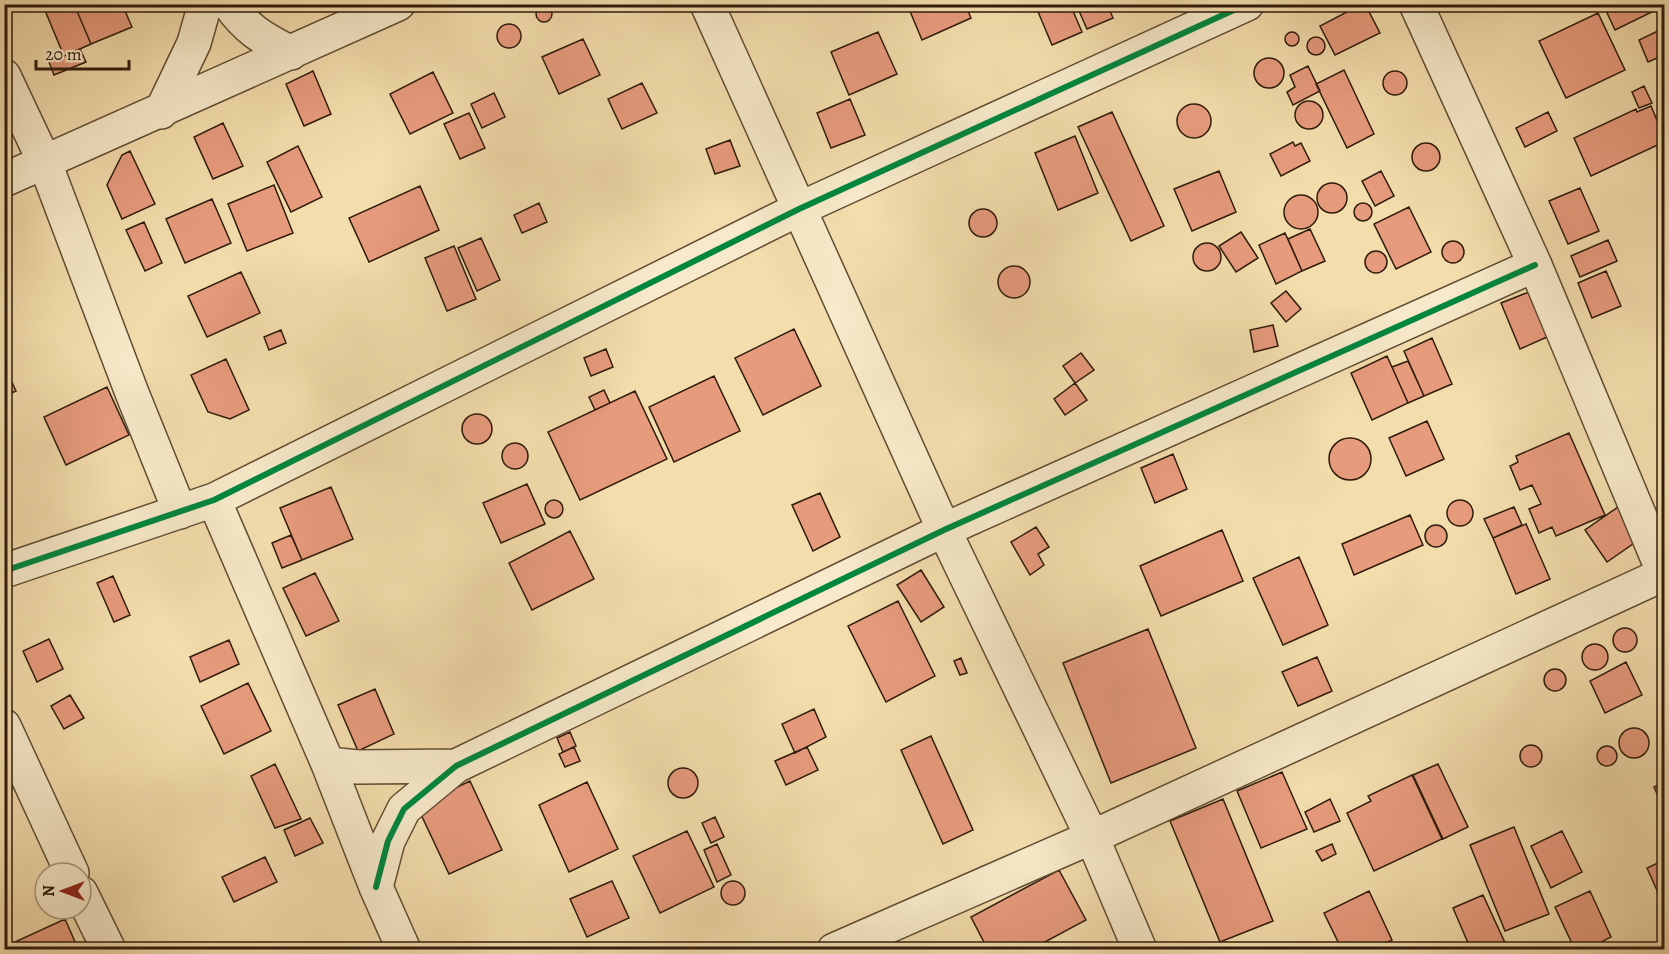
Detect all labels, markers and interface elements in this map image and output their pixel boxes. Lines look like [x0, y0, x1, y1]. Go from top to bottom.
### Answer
scale bar [36, 33, 129, 71]
text: 20 m [45, 42, 82, 66]
north arrow [33, 861, 93, 921]
text: N [38, 885, 60, 897]

